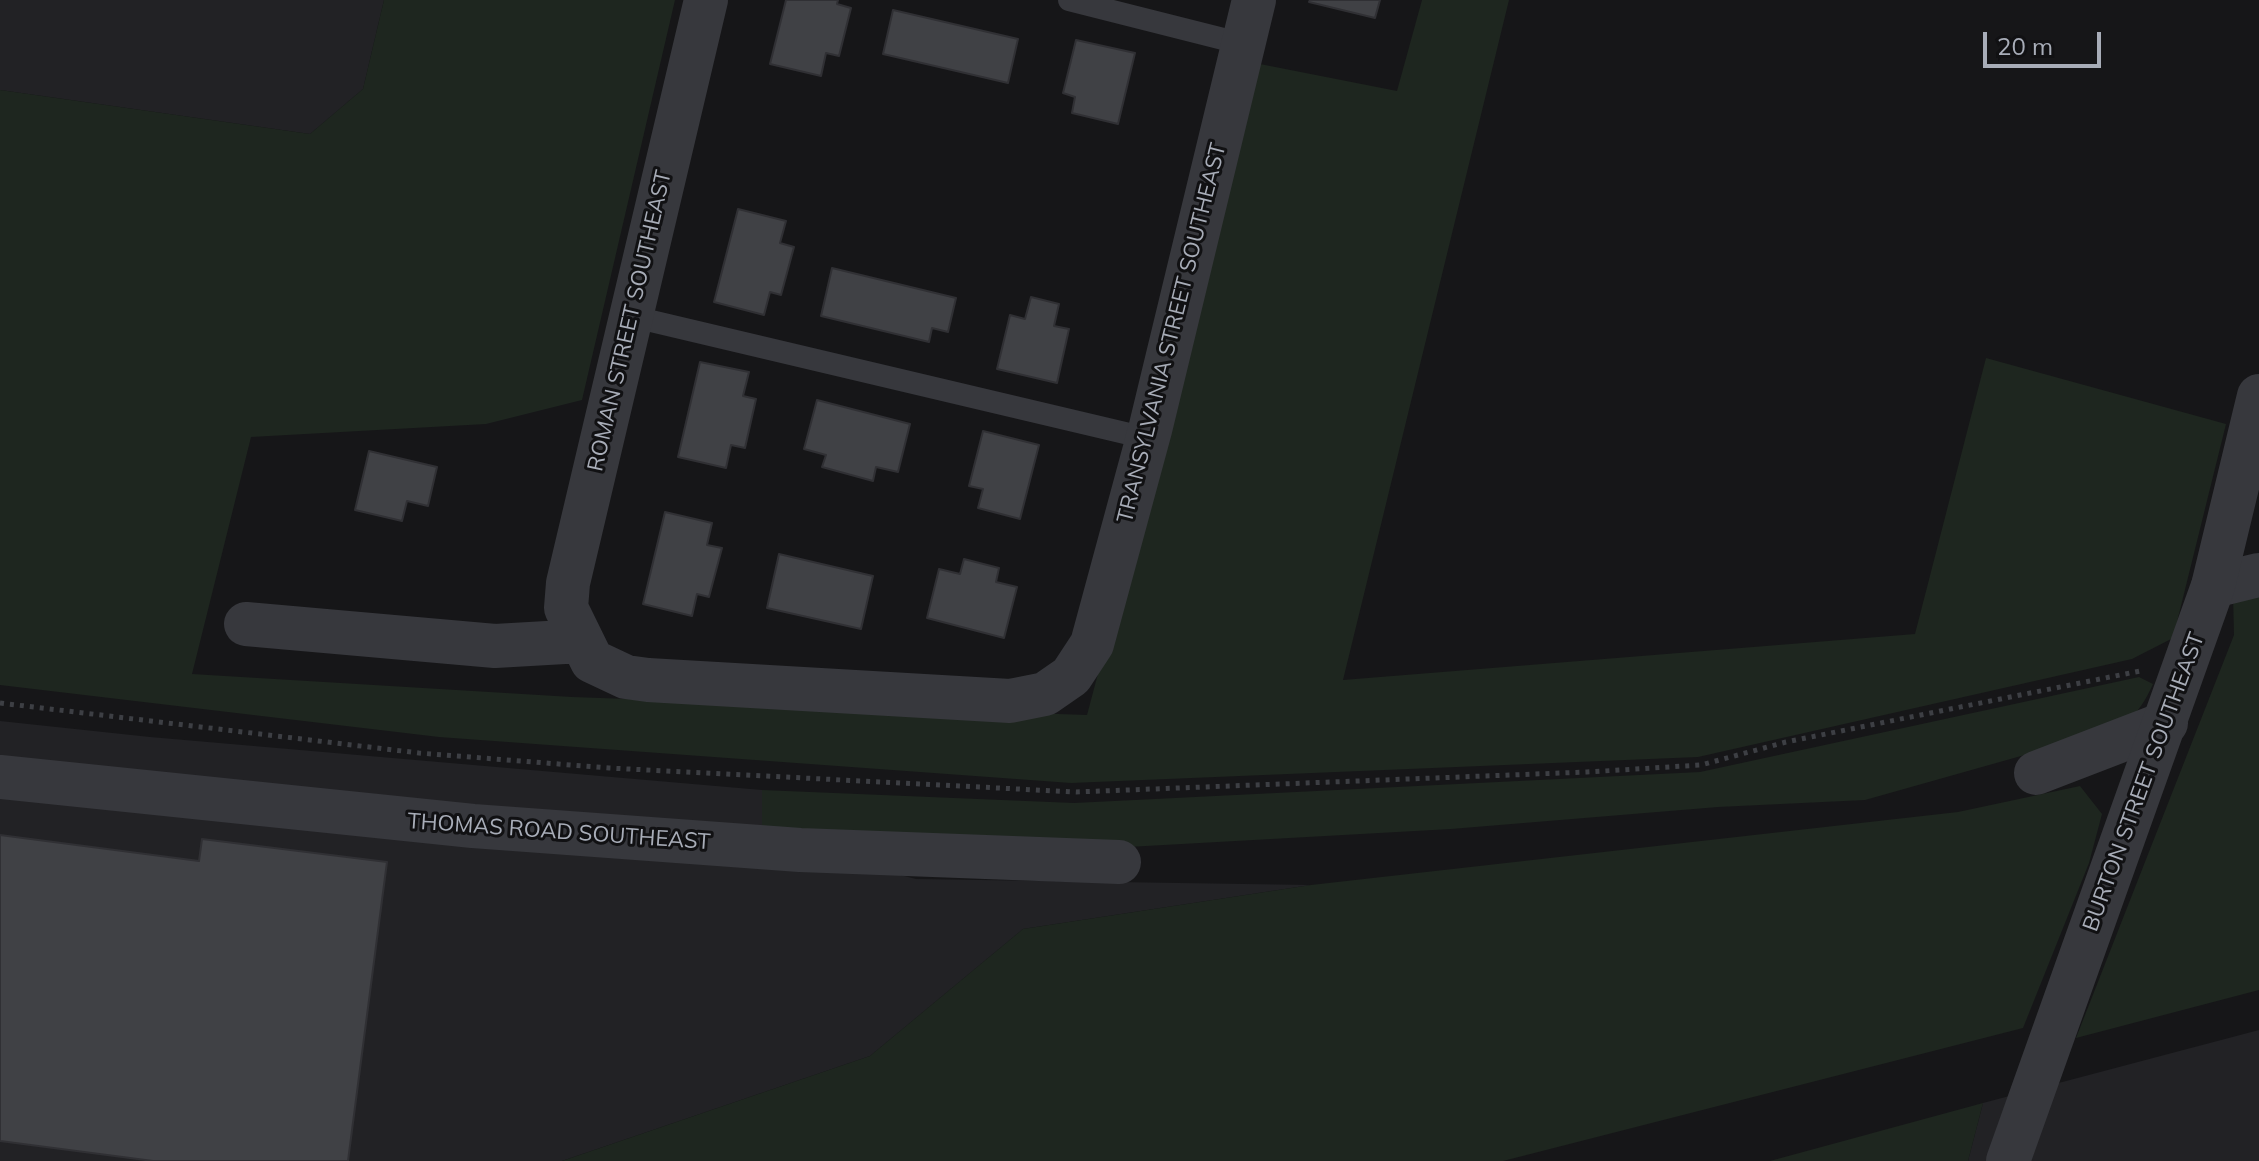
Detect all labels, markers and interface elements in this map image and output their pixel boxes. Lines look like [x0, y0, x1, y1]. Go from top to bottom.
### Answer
scale bar [1987, 16, 2105, 66]
text: 20 m [1997, 31, 2053, 61]
street label: TRANSYLVANIA STREET SOUTHEAST [1112, 140, 1232, 526]
street label: ROMAN STREET SOUTHEAST [582, 168, 678, 474]
street label: BURTON STREET SOUTHEAST [2078, 629, 2210, 935]
street label: THOMAS ROAD SOUTHEAST [407, 808, 711, 856]

